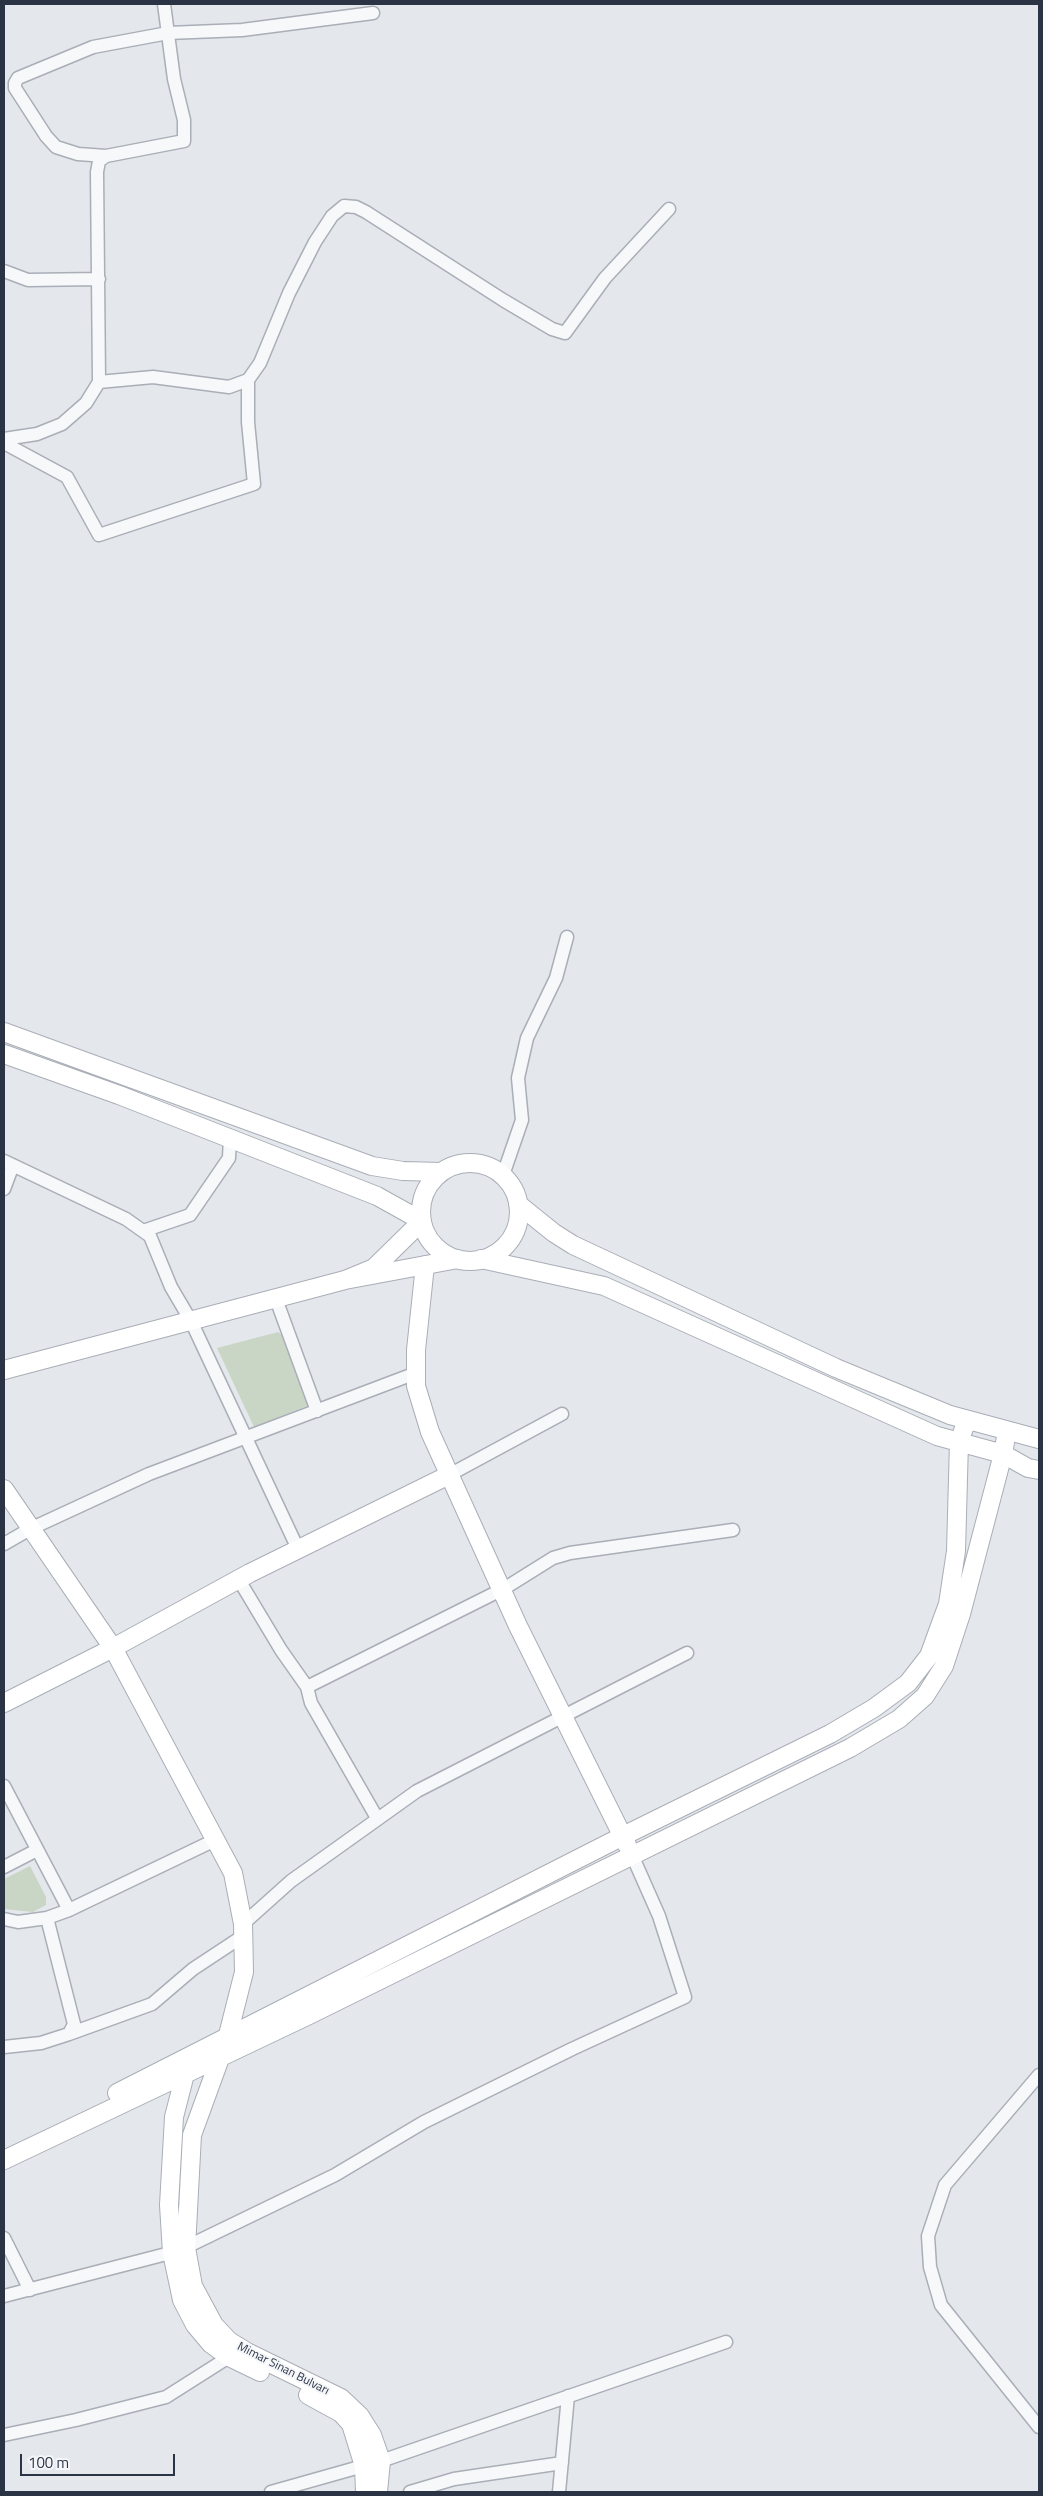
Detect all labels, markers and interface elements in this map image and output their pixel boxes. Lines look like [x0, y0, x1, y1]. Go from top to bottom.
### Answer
street label: Mimar Sinan Bulvarı [235, 2340, 331, 2398]
scale bar [22, 2444, 178, 2476]
text: 100 m [28, 2451, 69, 2474]

